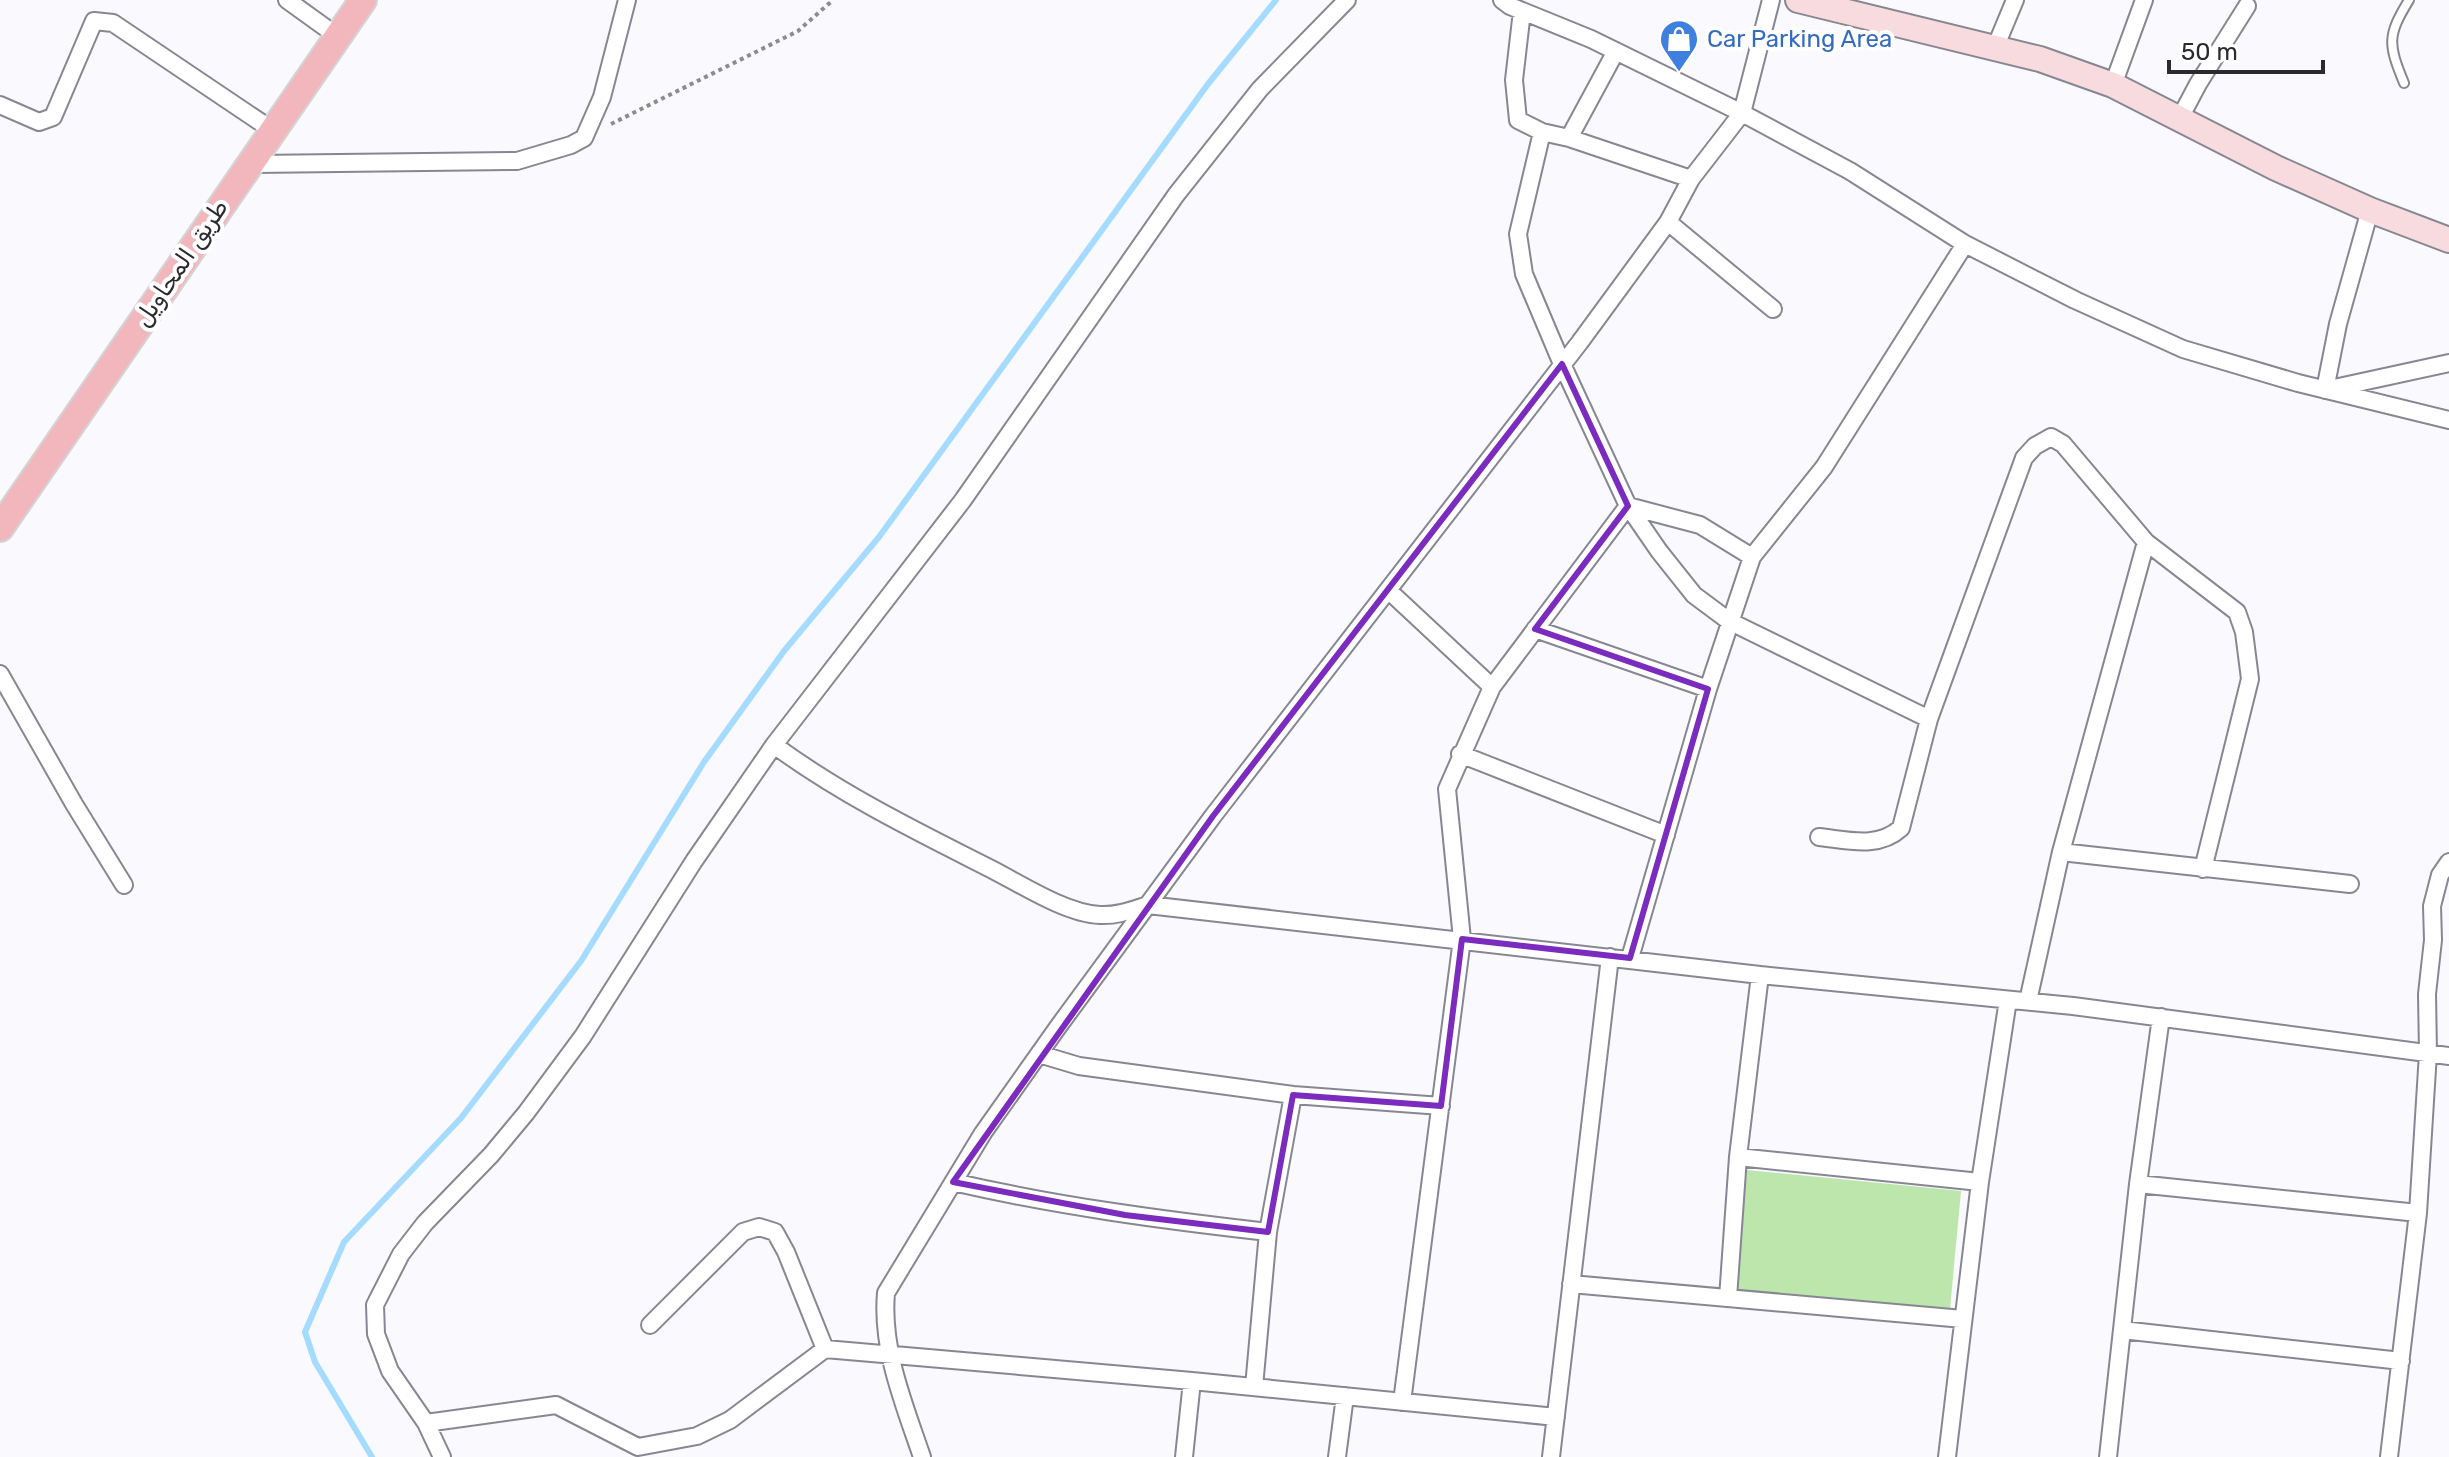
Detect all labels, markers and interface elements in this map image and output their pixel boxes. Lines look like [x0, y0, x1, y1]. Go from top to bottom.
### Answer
shop icon: Car Parking Area [1658, 18, 1700, 73]
scale bar [2169, 24, 2323, 74]
place label: Car Parking Area [1707, 25, 1892, 53]
text: 50 m [2181, 38, 2238, 66]
street label: طريق المحاويل [128, 194, 234, 332]

